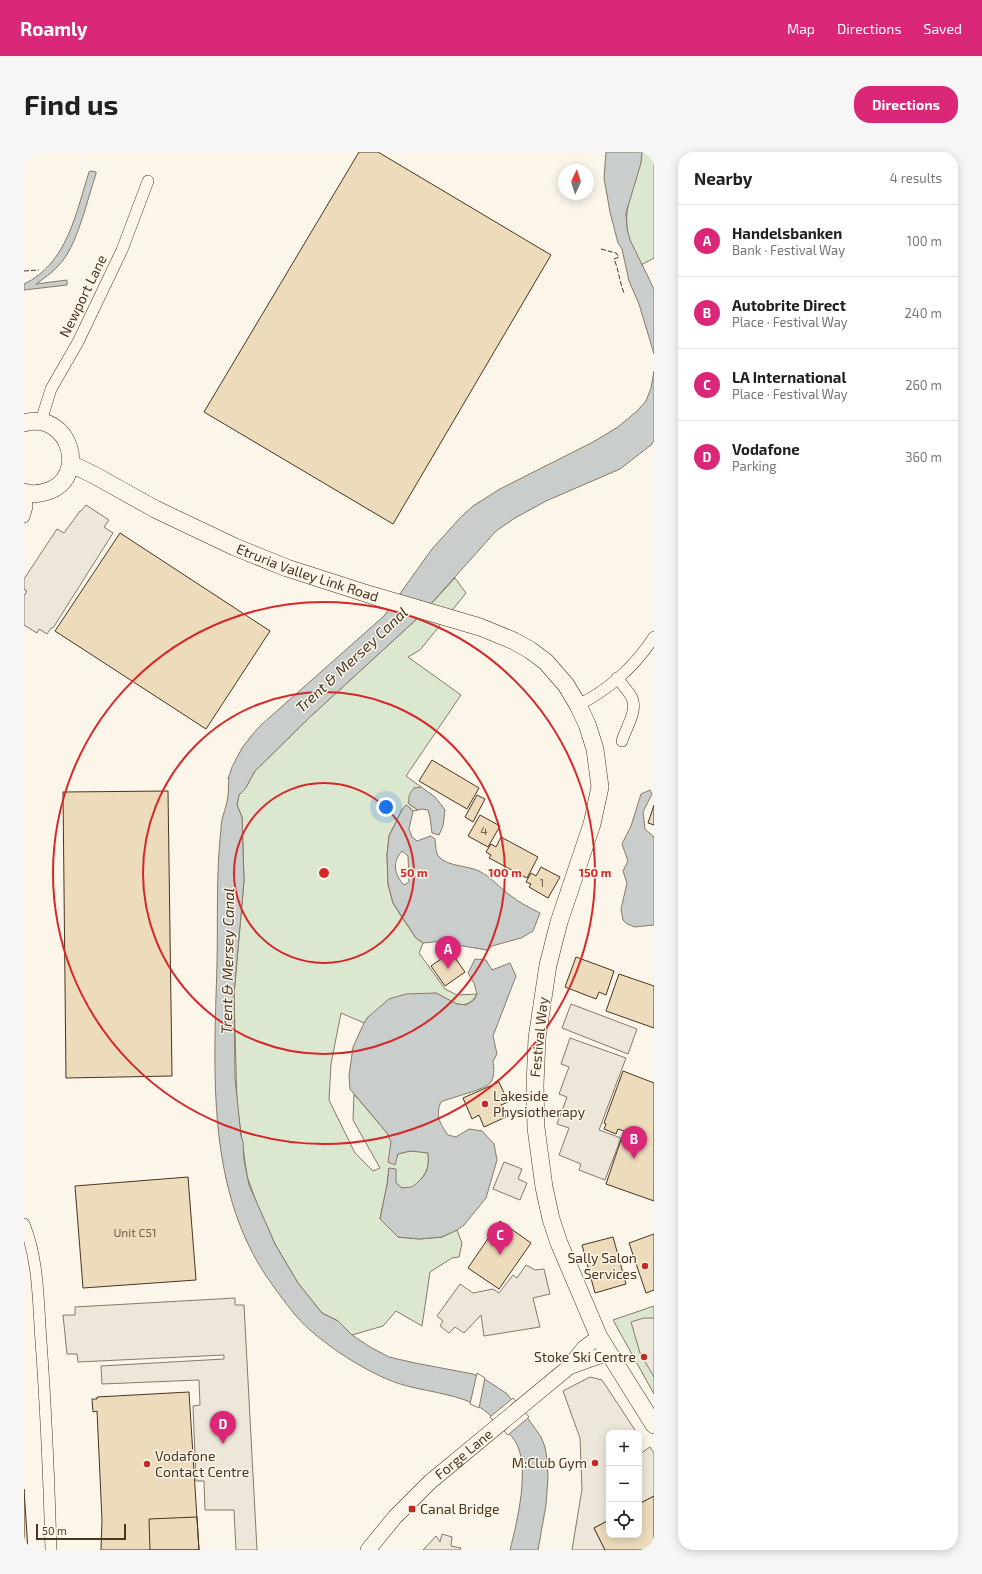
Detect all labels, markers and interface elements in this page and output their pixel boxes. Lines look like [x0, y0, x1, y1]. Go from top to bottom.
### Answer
text: Roamly [20, 17, 87, 40]
text: Map [787, 20, 815, 37]
text: Directions [837, 20, 902, 37]
text: Saved [924, 20, 962, 37]
button: Directions [854, 86, 958, 123]
text: Find us [24, 87, 118, 121]
north arrow [558, 164, 594, 200]
text: Nearby [694, 168, 752, 188]
text: 4 results [890, 170, 942, 186]
text: Handelsbanken [732, 224, 842, 242]
text: A [703, 233, 711, 249]
text: 100 m [907, 233, 942, 249]
text: Bank · Festival Way [732, 242, 845, 258]
street label: Newport Lane [55, 252, 110, 340]
text: Autobrite Direct [732, 296, 846, 314]
text: B [703, 305, 711, 321]
text: 240 m [905, 305, 942, 321]
text: Place · Festival Way [732, 314, 848, 330]
text: LA International [732, 368, 846, 386]
text: C [703, 377, 711, 393]
text: 260 m [905, 377, 942, 393]
text: Place · Festival Way [732, 386, 848, 402]
text: Vodafone [732, 440, 800, 458]
text: D [703, 449, 711, 465]
text: 360 m [905, 449, 942, 465]
text: Parking [732, 458, 777, 474]
street label: Etruria Valley Link Road [234, 540, 381, 605]
water label: Trent & Mersey Canal [292, 603, 412, 717]
your location [376, 797, 396, 817]
house number: 4 [480, 823, 488, 837]
text: 50 m [400, 865, 428, 879]
text: 100 m [488, 865, 522, 879]
text: 150 m [579, 865, 611, 879]
centre of rings [317, 866, 331, 880]
house number: 1 [540, 875, 544, 889]
water label: Trent & Mersey Canal [217, 888, 238, 1034]
pin: A [435, 936, 461, 969]
street label: Festival Way [526, 995, 551, 1078]
place label: Lakeside Physiotherapy [493, 1087, 586, 1120]
marker: Lakeside Physiotherapy [480, 1099, 490, 1109]
pin: B [621, 1126, 647, 1159]
pin: C [487, 1222, 513, 1255]
house number: Unit C51 [113, 1225, 157, 1239]
place label: Sally Salon Services [567, 1249, 637, 1282]
marker: Sally Salon Services [640, 1261, 650, 1271]
place label: Stoke Ski Centre [534, 1348, 636, 1365]
marker: Stoke Ski Centre [639, 1352, 649, 1362]
pin: D [210, 1411, 236, 1444]
street label: Forge Lane [431, 1425, 496, 1482]
map controls [606, 1430, 642, 1538]
button: + [606, 1430, 642, 1466]
place label: Vodafone Contact Centre [155, 1447, 249, 1480]
place label: M:Club Gym [512, 1454, 587, 1471]
marker: M:Club Gym [590, 1458, 600, 1468]
marker: Vodafone Contact Centre [142, 1459, 152, 1469]
button: − [606, 1466, 642, 1502]
place label: Canal Bridge [420, 1500, 499, 1517]
button: locate [606, 1502, 642, 1538]
marker: Canal Bridge [407, 1504, 417, 1514]
scale bar [36, 1522, 126, 1541]
text: 50 m [42, 1524, 67, 1537]

